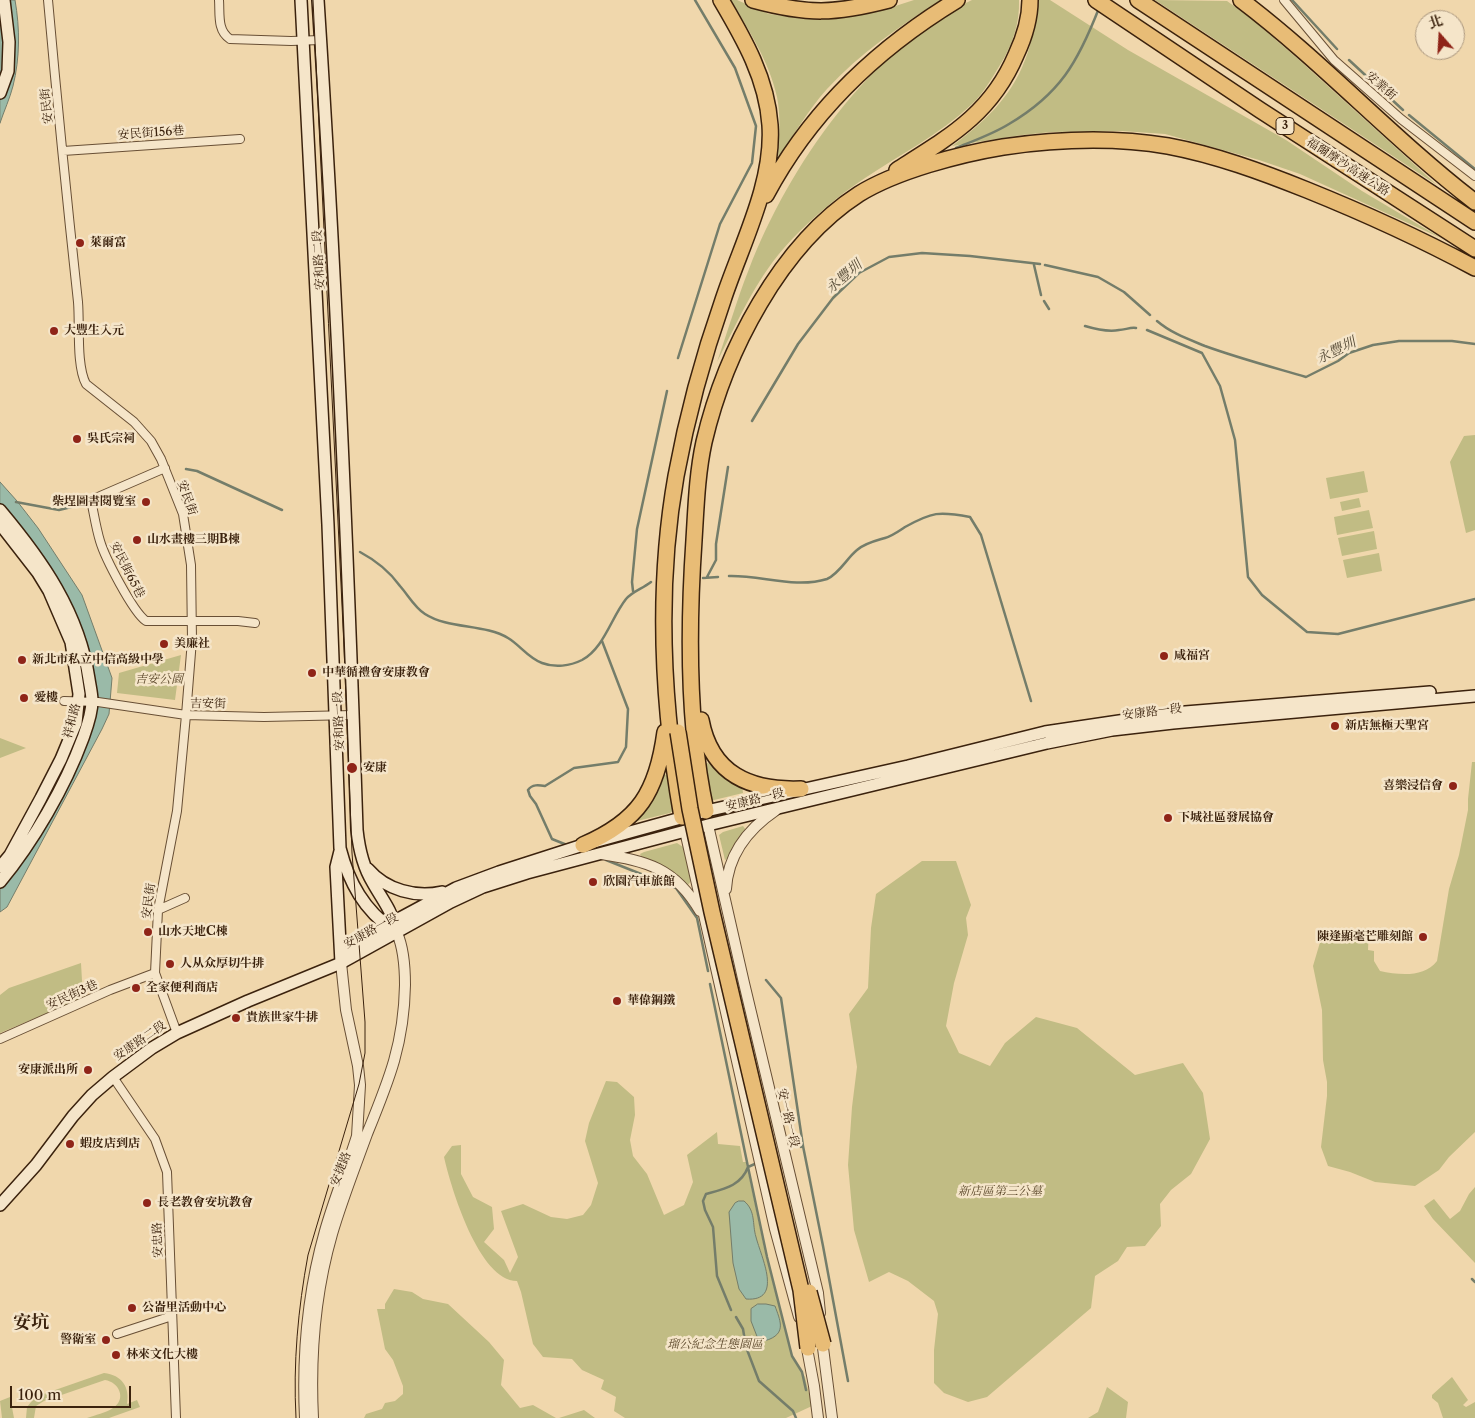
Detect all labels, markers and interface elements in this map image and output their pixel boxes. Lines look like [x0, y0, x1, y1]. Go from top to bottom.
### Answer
north arrow [1415, 10, 1465, 60]
text: 北 [1426, 11, 1445, 33]
street label: 安業街 [1363, 69, 1399, 103]
street label: 安民街 [38, 87, 56, 125]
road number: 3 [1276, 118, 1294, 134]
street label: 安民街156巷 [117, 123, 185, 143]
street label: 福爾摩沙高速公路 [1304, 135, 1392, 199]
street label: 安和路二段 [310, 230, 328, 290]
place label: 萊爾富 [90, 236, 126, 250]
marker: 萊爾富 [74, 237, 86, 249]
water label: 永豐圳 [823, 257, 865, 297]
place label: 大豐生入元 [64, 324, 124, 338]
marker: 大豐生入元 [48, 325, 60, 337]
water label: 永豐圳 [1313, 334, 1359, 368]
place label: 吳氏宗祠 [87, 432, 135, 446]
marker: 吳氏宗祠 [71, 433, 83, 445]
street label: 安民街 [174, 479, 200, 517]
place label: 柴埕圖書閱覽室 [52, 495, 136, 509]
marker: 柴埕圖書閱覽室 [140, 496, 152, 508]
place label: 山水畫樓三期B棟 [147, 533, 240, 547]
marker: 山水畫樓三期B棟 [131, 534, 143, 546]
street label: 安民街65巷 [107, 539, 147, 601]
place label: 美廉社 [174, 637, 210, 651]
marker: 美廉社 [158, 638, 170, 650]
place label: 咸福宮 [1174, 649, 1210, 663]
marker: 咸福宮 [1158, 650, 1170, 662]
place label: 新北市私立中信高級中學 [32, 653, 164, 667]
marker: 新北市私立中信高級中學 [16, 654, 28, 666]
place label: 中華循禮會安康教會 [322, 666, 430, 680]
marker: 中華循禮會安康教會 [306, 667, 318, 679]
park label: 吉安公園 [135, 673, 183, 687]
place label: 愛樓 [34, 691, 58, 705]
street label: 安和路一段 [331, 691, 347, 751]
marker: 愛樓 [18, 692, 30, 704]
street label: 吉安街 [190, 696, 226, 712]
street label: 安康路一段 [1121, 701, 1183, 723]
street label: 祥和路 [60, 702, 84, 740]
place label: 新店無極天聖宮 [1345, 719, 1429, 733]
marker: 新店無極天聖宮 [1329, 720, 1341, 732]
marker: 安康 [345, 761, 359, 775]
place label: 安康 [363, 761, 387, 775]
place label: 喜樂浸信會 [1383, 779, 1443, 793]
marker: 喜樂浸信會 [1447, 780, 1459, 792]
street label: 安康路一段 [724, 786, 786, 814]
place label: 下城社區發展協會 [1178, 811, 1274, 825]
marker: 下城社區發展協會 [1162, 812, 1174, 824]
place label: 欣園汽車旅館 [603, 875, 675, 889]
marker: 欣園汽車旅館 [587, 876, 599, 888]
street label: 安民街 [139, 882, 159, 920]
street label: 安康路一段 [341, 910, 401, 952]
place label: 山水天地C棟 [158, 925, 228, 939]
marker: 山水天地C棟 [142, 926, 154, 938]
place label: 陳逢顯毫芒雕刻館 [1317, 930, 1413, 944]
marker: 陳逢顯毫芒雕刻館 [1417, 931, 1429, 943]
place label: 人从众厚切牛排 [180, 957, 264, 971]
marker: 人从众厚切牛排 [164, 958, 176, 970]
street label: 安民街3巷 [44, 977, 100, 1013]
place label: 全家便利商店 [146, 981, 218, 995]
marker: 全家便利商店 [130, 982, 142, 994]
place label: 華偉鋼鐵 [627, 994, 675, 1008]
marker: 華偉鋼鐵 [611, 995, 623, 1007]
place label: 貴族世家牛排 [246, 1011, 318, 1025]
marker: 貴族世家牛排 [230, 1012, 242, 1024]
street label: 安康路二段 [111, 1018, 169, 1064]
place label: 安康派出所 [18, 1063, 78, 1077]
marker: 安康派出所 [82, 1064, 94, 1076]
street label: 安一路一段 [774, 1087, 802, 1149]
place label: 蝦皮店到店 [80, 1137, 140, 1151]
marker: 蝦皮店到店 [64, 1138, 76, 1150]
street label: 安捷路 [328, 1150, 354, 1188]
park label: 新店區第三公墓 [958, 1185, 1042, 1199]
place label: 長老教會安坑教會 [157, 1196, 253, 1210]
marker: 長老教會安坑教會 [141, 1197, 153, 1209]
street label: 安忠路 [150, 1222, 166, 1258]
place label: 公崙里活動中心 [142, 1301, 226, 1315]
marker: 公崙里活動中心 [126, 1302, 138, 1314]
district label: 安坑 [13, 1312, 49, 1334]
place label: 警衛室 [60, 1333, 96, 1347]
marker: 警衛室 [100, 1334, 112, 1346]
park label: 瑠公紀念生態園區 [667, 1338, 763, 1352]
place label: 林來文化大樓 [126, 1348, 198, 1362]
marker: 林來文化大樓 [110, 1349, 122, 1361]
scale bar [12, 1376, 134, 1408]
text: 100 m [18, 1385, 61, 1404]

